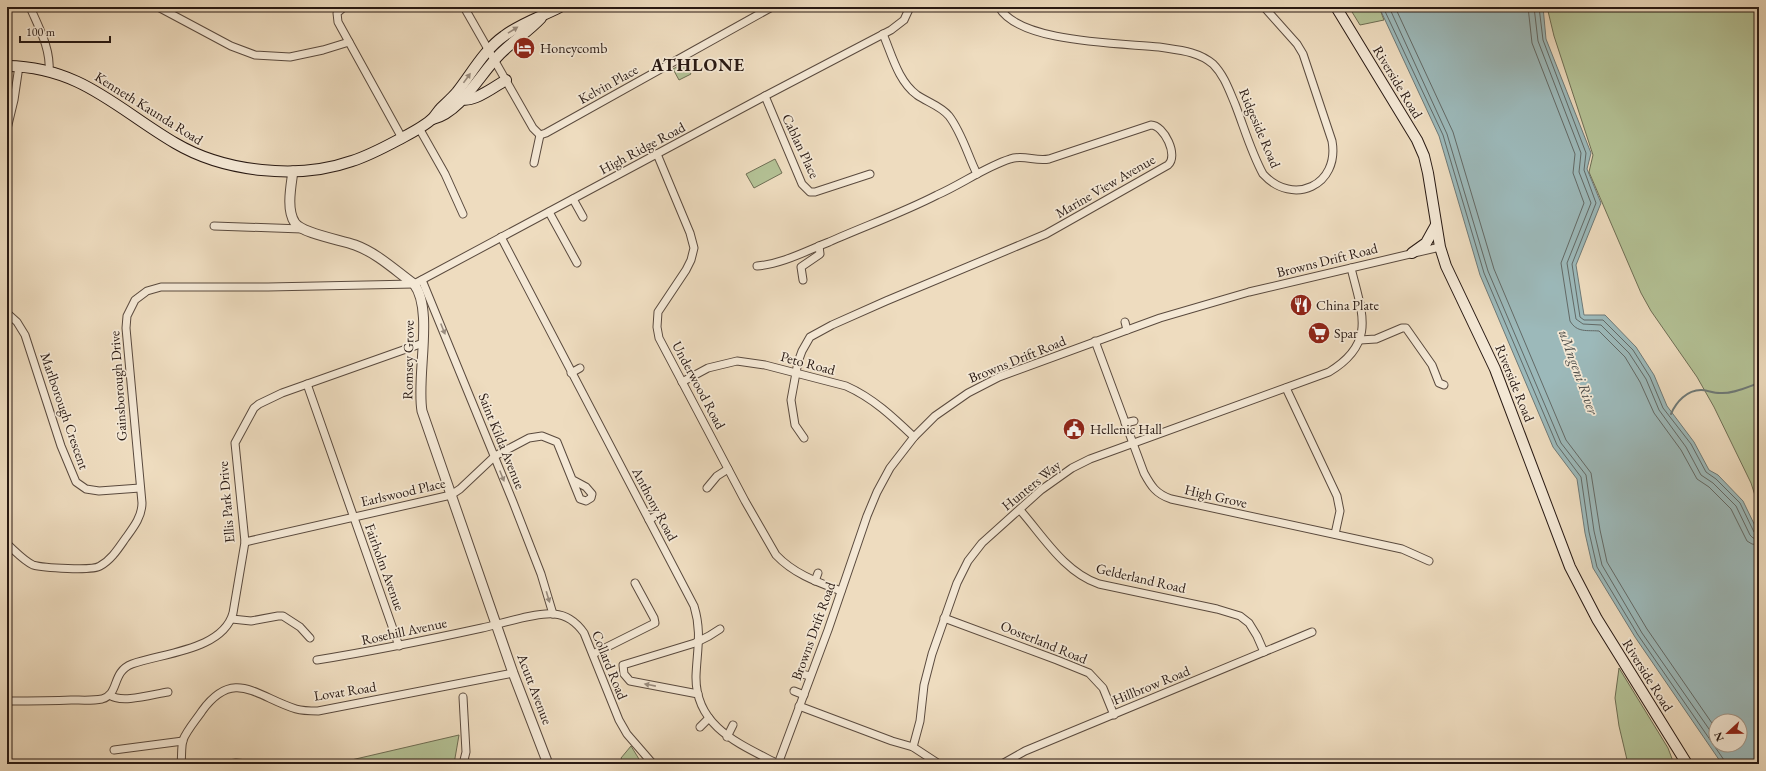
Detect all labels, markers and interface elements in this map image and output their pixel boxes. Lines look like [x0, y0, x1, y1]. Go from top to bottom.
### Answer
scale bar [20, 18, 110, 44]
text: 100 m [26, 24, 56, 40]
one-way arrow [508, 26, 518, 34]
hotel icon: Honeycomb [511, 35, 537, 61]
place label: Honeycomb [540, 39, 607, 57]
street label: Riverside Road [1369, 42, 1427, 123]
district label: ATHLONE [650, 53, 745, 76]
street label: Kelvin Place [575, 60, 642, 108]
street label: Kenneth Kaunda Road [92, 67, 207, 149]
one-way arrow [463, 73, 471, 83]
street label: Ridgeside Road [1235, 86, 1285, 171]
street label: Cablan Place [778, 111, 824, 182]
street label: High Ridge Road [596, 117, 689, 178]
street label: Marine View Avenue [1052, 150, 1159, 222]
street label: Browns Drift Road [1275, 239, 1380, 281]
restaurant icon: China Plate [1288, 292, 1314, 318]
place label: China Plate [1316, 296, 1379, 314]
street label: Romsey Grove [398, 320, 418, 400]
supermarket icon: Spar [1306, 320, 1332, 346]
one-way arrow [441, 324, 447, 336]
place label: Spar [1334, 324, 1358, 342]
water label: uMngeni River [1555, 327, 1604, 418]
street label: Gainsborough Drive [105, 330, 131, 442]
street label: Browns Drift Road [966, 331, 1069, 387]
street label: Underwood Road [668, 338, 730, 433]
street label: Riverside Road [1491, 342, 1539, 425]
street label: Peto Road [779, 347, 838, 379]
street label: Marlborough Crescent [37, 350, 94, 472]
street label: Saint Kilda Avenue [475, 390, 530, 492]
public building icon: Hellenic Hall [1061, 416, 1087, 442]
place label: Hellenic Hall [1090, 420, 1163, 438]
street label: Hunters Way [998, 455, 1065, 514]
street label: Ellis Park Drive [213, 460, 239, 544]
street label: Anthony Road [628, 463, 682, 545]
one-way arrow [500, 470, 506, 482]
street label: Earlswood Place [359, 473, 448, 510]
street label: High Grove [1183, 480, 1250, 512]
street label: Fairholm Avenue [361, 521, 409, 614]
street label: Gelderland Road [1094, 559, 1189, 597]
street label: Browns Drift Road [787, 578, 839, 683]
one-way arrow [545, 591, 551, 603]
street label: Rosehill Avenue [359, 613, 449, 649]
street label: Oosterland Road [998, 616, 1091, 668]
street label: Collard Road [588, 628, 632, 703]
street label: Riverside Road [1619, 635, 1678, 715]
street label: Acutt Avenue [513, 650, 557, 728]
street label: Hillbrow Road [1110, 661, 1193, 709]
street label: Lovat Road [313, 677, 378, 705]
one-way arrow [644, 681, 656, 687]
north arrow [1708, 713, 1748, 753]
text: N [1711, 730, 1727, 743]

